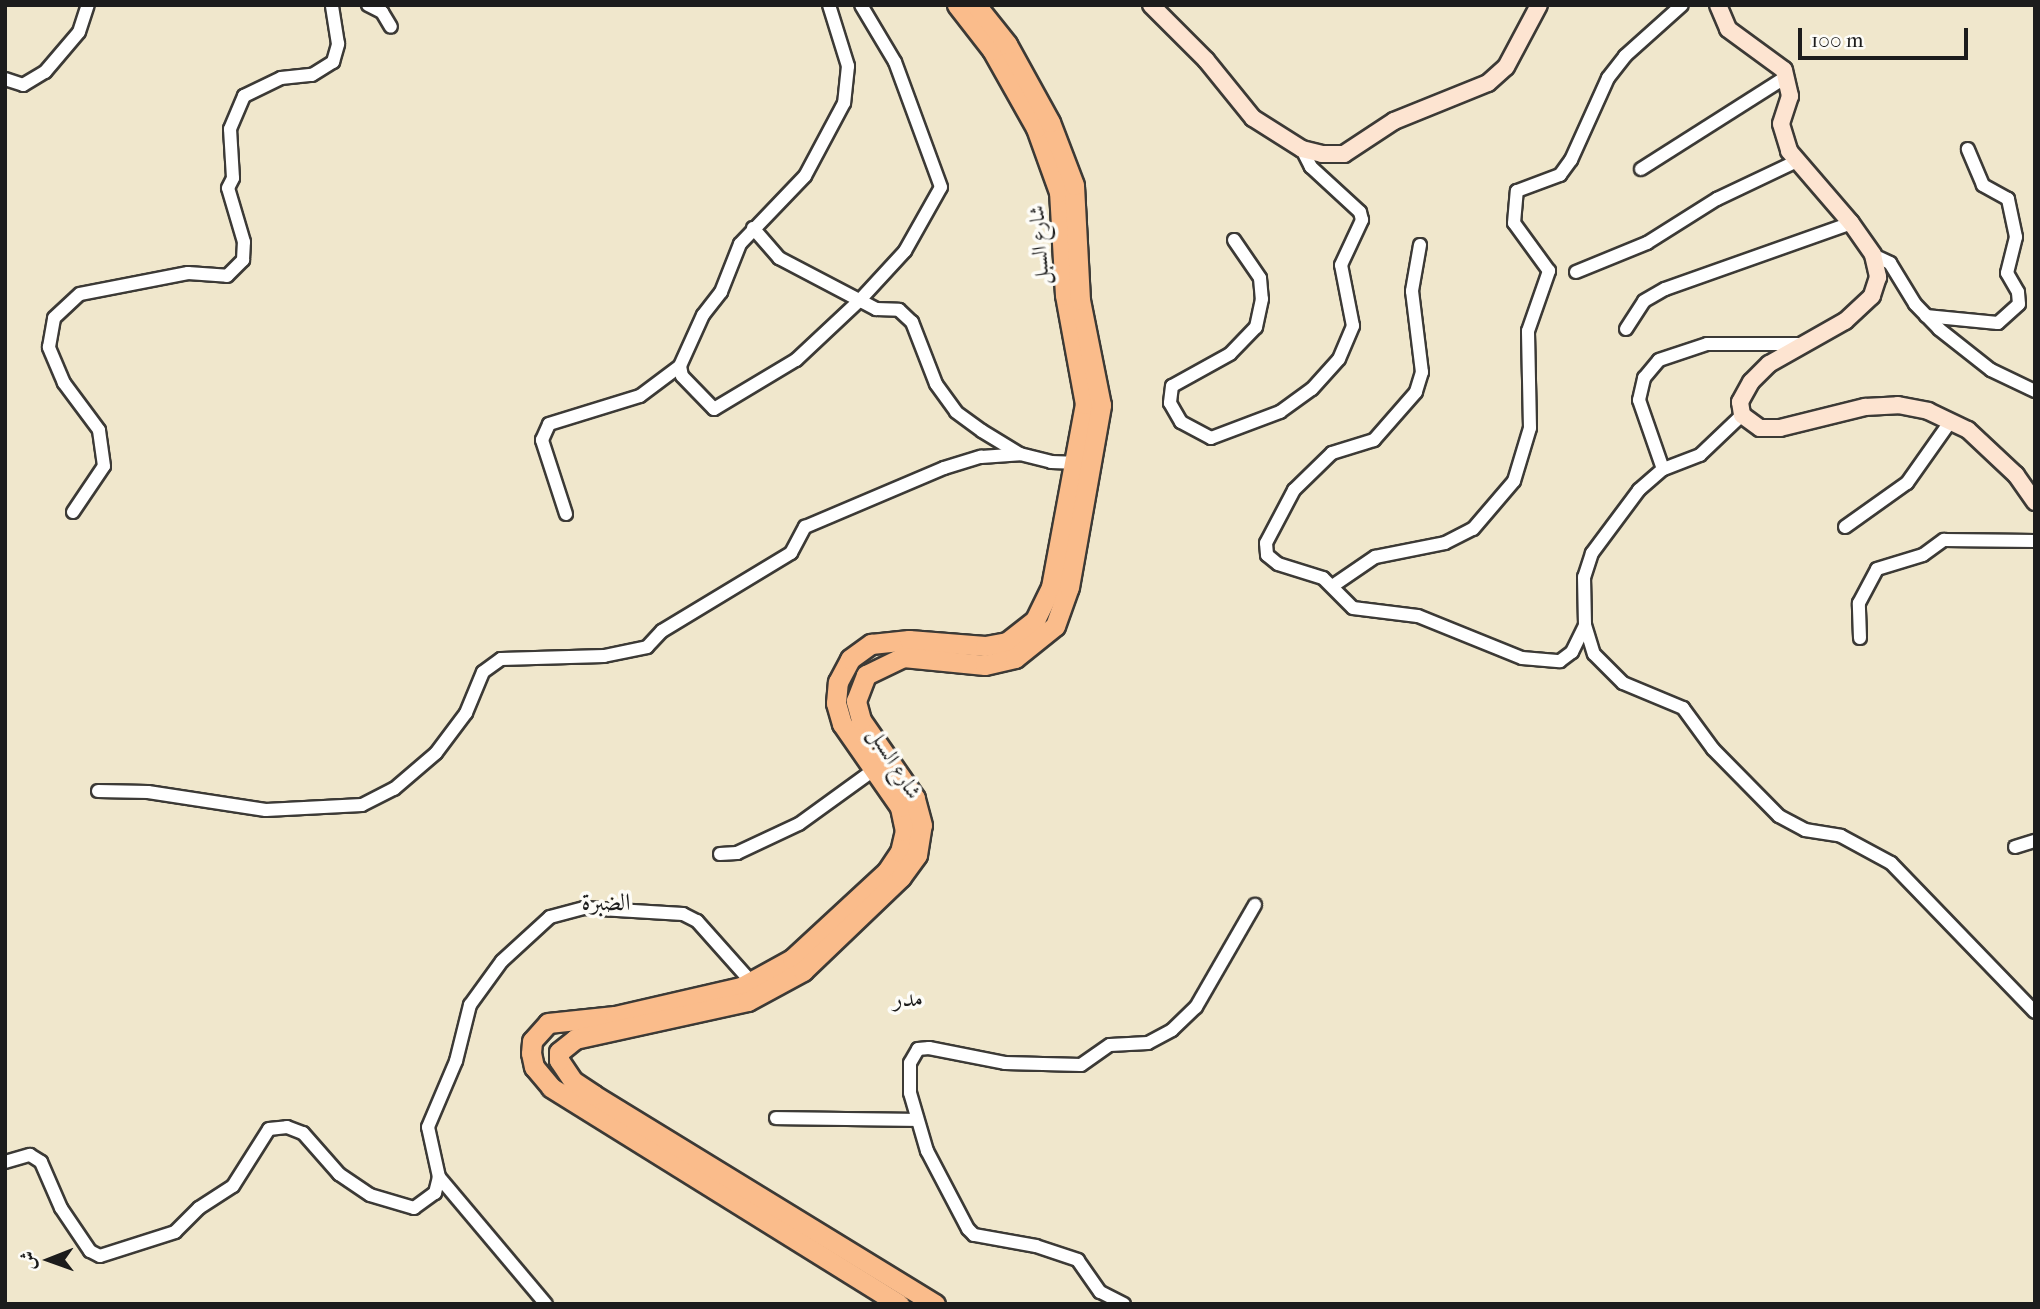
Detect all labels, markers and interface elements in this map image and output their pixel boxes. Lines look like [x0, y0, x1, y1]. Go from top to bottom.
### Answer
scale bar [1802, 14, 1972, 58]
text: 100 m [1811, 28, 1864, 52]
street label: شارع السبل [1024, 204, 1054, 286]
street label: شارع السبل [863, 723, 927, 803]
district label: الضبرة [582, 889, 630, 917]
district label: مدر [893, 985, 923, 1013]
north arrow [14, 1225, 84, 1295]
text: ش [17, 1251, 39, 1270]

